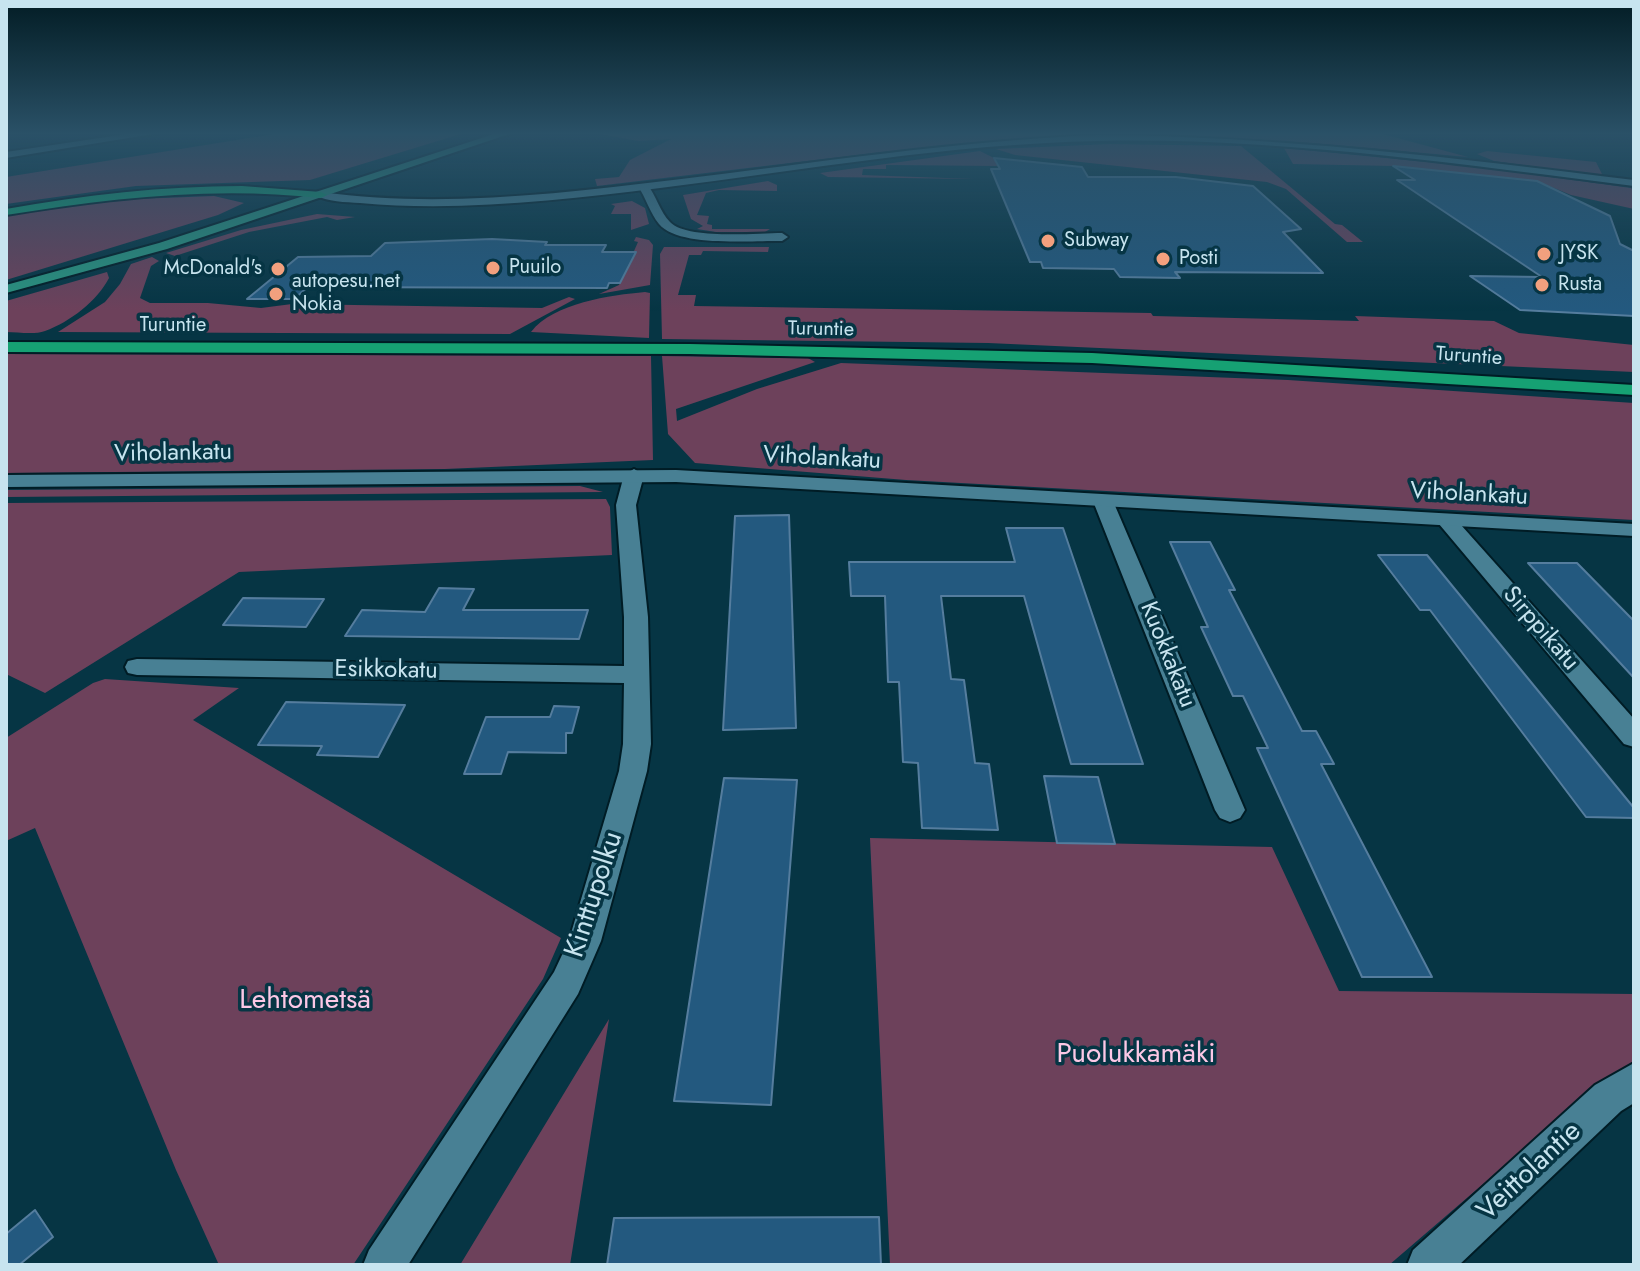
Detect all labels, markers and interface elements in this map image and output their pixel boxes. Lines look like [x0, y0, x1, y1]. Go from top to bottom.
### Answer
place label: Subway [1064, 229, 1128, 253]
marker: Subway [1039, 232, 1057, 250]
place label: JYSK [1560, 242, 1598, 266]
marker: JYSK [1535, 245, 1553, 263]
place label: Posti [1179, 247, 1218, 271]
marker: Posti [1154, 250, 1172, 268]
place label: Puuilo [509, 256, 561, 280]
place label: McDonald's [164, 257, 262, 281]
marker: Puuilo [484, 259, 502, 277]
marker: McDonald's [269, 260, 287, 278]
place label: autopesu.net Nokia [292, 270, 400, 317]
place label: Rusta [1558, 273, 1602, 297]
marker: Rusta [1533, 276, 1551, 294]
marker: autopesu.net Nokia [267, 285, 285, 303]
street label: Turuntie [140, 314, 206, 338]
street label: Turuntie [788, 317, 854, 343]
street label: Turuntie [1435, 343, 1503, 371]
street label: Viholankatu [114, 439, 232, 469]
street label: Viholankatu [762, 442, 882, 476]
street label: Viholankatu [1409, 478, 1529, 512]
street label: Sirppikatu [1496, 581, 1584, 677]
street label: Kuokkakatu [1133, 598, 1201, 712]
street label: Esikkokatu [334, 656, 438, 686]
street label: Kinttupolku [559, 828, 631, 962]
park label: Lehtometsä [239, 984, 371, 1018]
park label: Puolukkamäki [1056, 1038, 1216, 1072]
street label: Veittolantie [1471, 1115, 1589, 1229]

